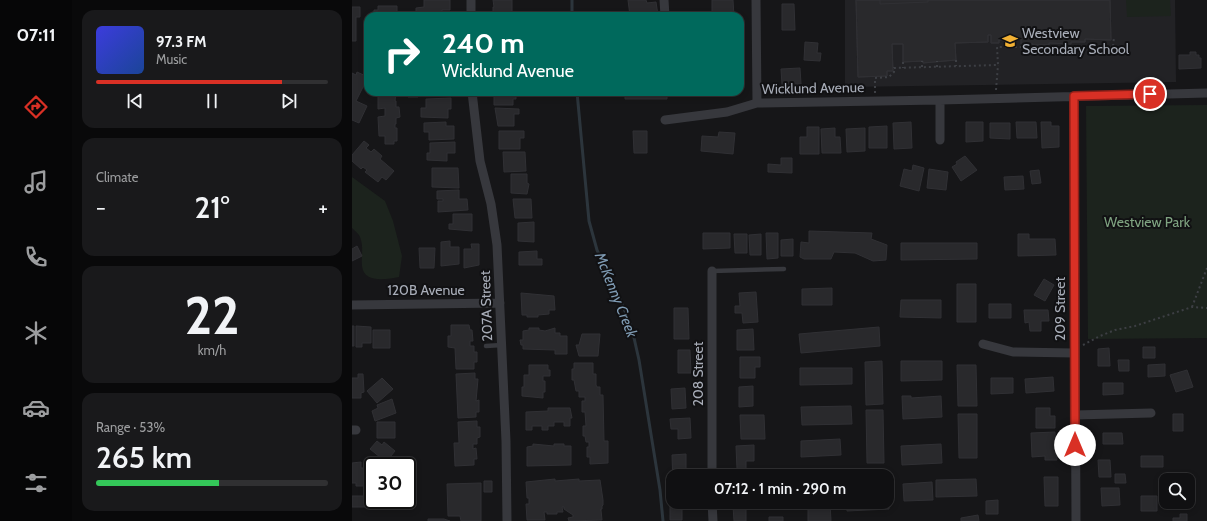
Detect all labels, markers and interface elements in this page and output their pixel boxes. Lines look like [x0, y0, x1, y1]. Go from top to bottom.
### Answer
text: 07:11 [16, 24, 56, 46]
place label: Westview Secondary School [1022, 24, 1130, 58]
text: 240 m [442, 26, 525, 60]
icon: right [376, 28, 428, 80]
school or university icon: Westview Secondary School [1001, 32, 1019, 50]
text: 97.3 FM [156, 33, 206, 51]
text: Music [156, 51, 187, 67]
text: Wicklund Avenue [442, 60, 574, 82]
pin [1133, 77, 1167, 111]
street label: Wicklund Avenue [762, 78, 864, 98]
icon: arrive [1139, 83, 1161, 105]
icon: previous [124, 90, 146, 112]
icon: pause [201, 90, 223, 112]
icon: next [278, 90, 300, 112]
icon: directions [22, 93, 50, 121]
icon: music [22, 168, 50, 196]
text: Climate [96, 169, 138, 185]
text: 21° [194, 189, 230, 226]
text: − [96, 194, 106, 221]
text: + [318, 194, 328, 221]
park label: Westview Park [1104, 213, 1191, 231]
icon: phone [22, 243, 50, 271]
water label: McKenny Creek [590, 249, 641, 341]
street label: 207A Street [476, 270, 496, 342]
street label: 209 Street [1051, 277, 1069, 341]
street label: 120B Avenue [387, 281, 465, 299]
text: 22 [184, 284, 240, 347]
icon: climate [22, 319, 50, 347]
street label: 208 Street [689, 341, 707, 406]
text: km/h [198, 342, 226, 358]
icon: car [22, 394, 50, 422]
text: Range · 53% [96, 419, 165, 435]
position arrow [1054, 424, 1096, 466]
text: 265 km [96, 439, 192, 476]
speed limit sign: 30 [364, 457, 416, 509]
icon: filters [22, 469, 50, 497]
map controls [1159, 473, 1195, 509]
button: search [1159, 473, 1195, 509]
text: 07:12 · 1 min · 290 m [714, 480, 846, 498]

